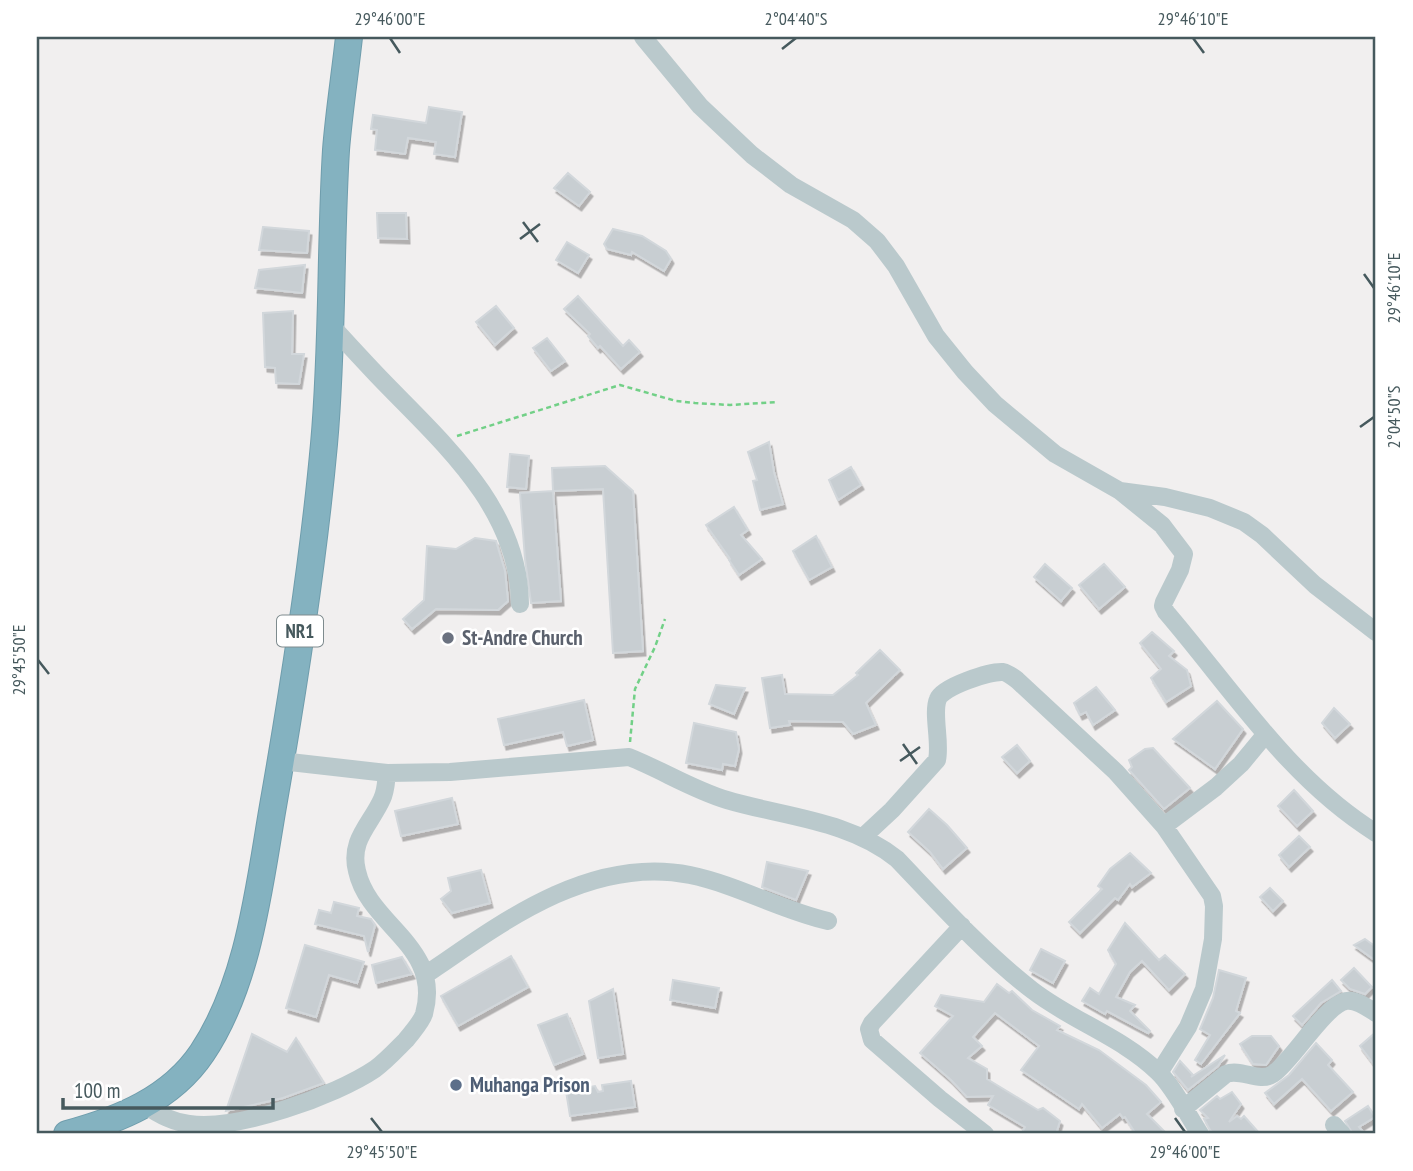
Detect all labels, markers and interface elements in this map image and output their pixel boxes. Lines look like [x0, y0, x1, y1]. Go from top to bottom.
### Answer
text: 29°46'00"E [355, 7, 425, 30]
text: 2°04'40"S [765, 7, 828, 30]
text: 29°46'10"E [1158, 7, 1228, 30]
text: 29°46'10"E [1382, 253, 1405, 323]
text: 2°04'50"S [1382, 385, 1405, 448]
road number: NR1 [277, 616, 323, 646]
place label: St-Andre Church [462, 624, 583, 651]
text: 29°45'50"E [7, 625, 30, 695]
marker: St-Andre Church [440, 630, 456, 646]
scale bar [63, 1066, 273, 1110]
place label: Muhanga Prison [470, 1071, 590, 1098]
text: 100 m [74, 1077, 120, 1104]
marker: Muhanga Prison [448, 1077, 464, 1093]
text: 29°45'50"E [347, 1140, 417, 1163]
text: 29°46'00"E [1150, 1140, 1220, 1163]

